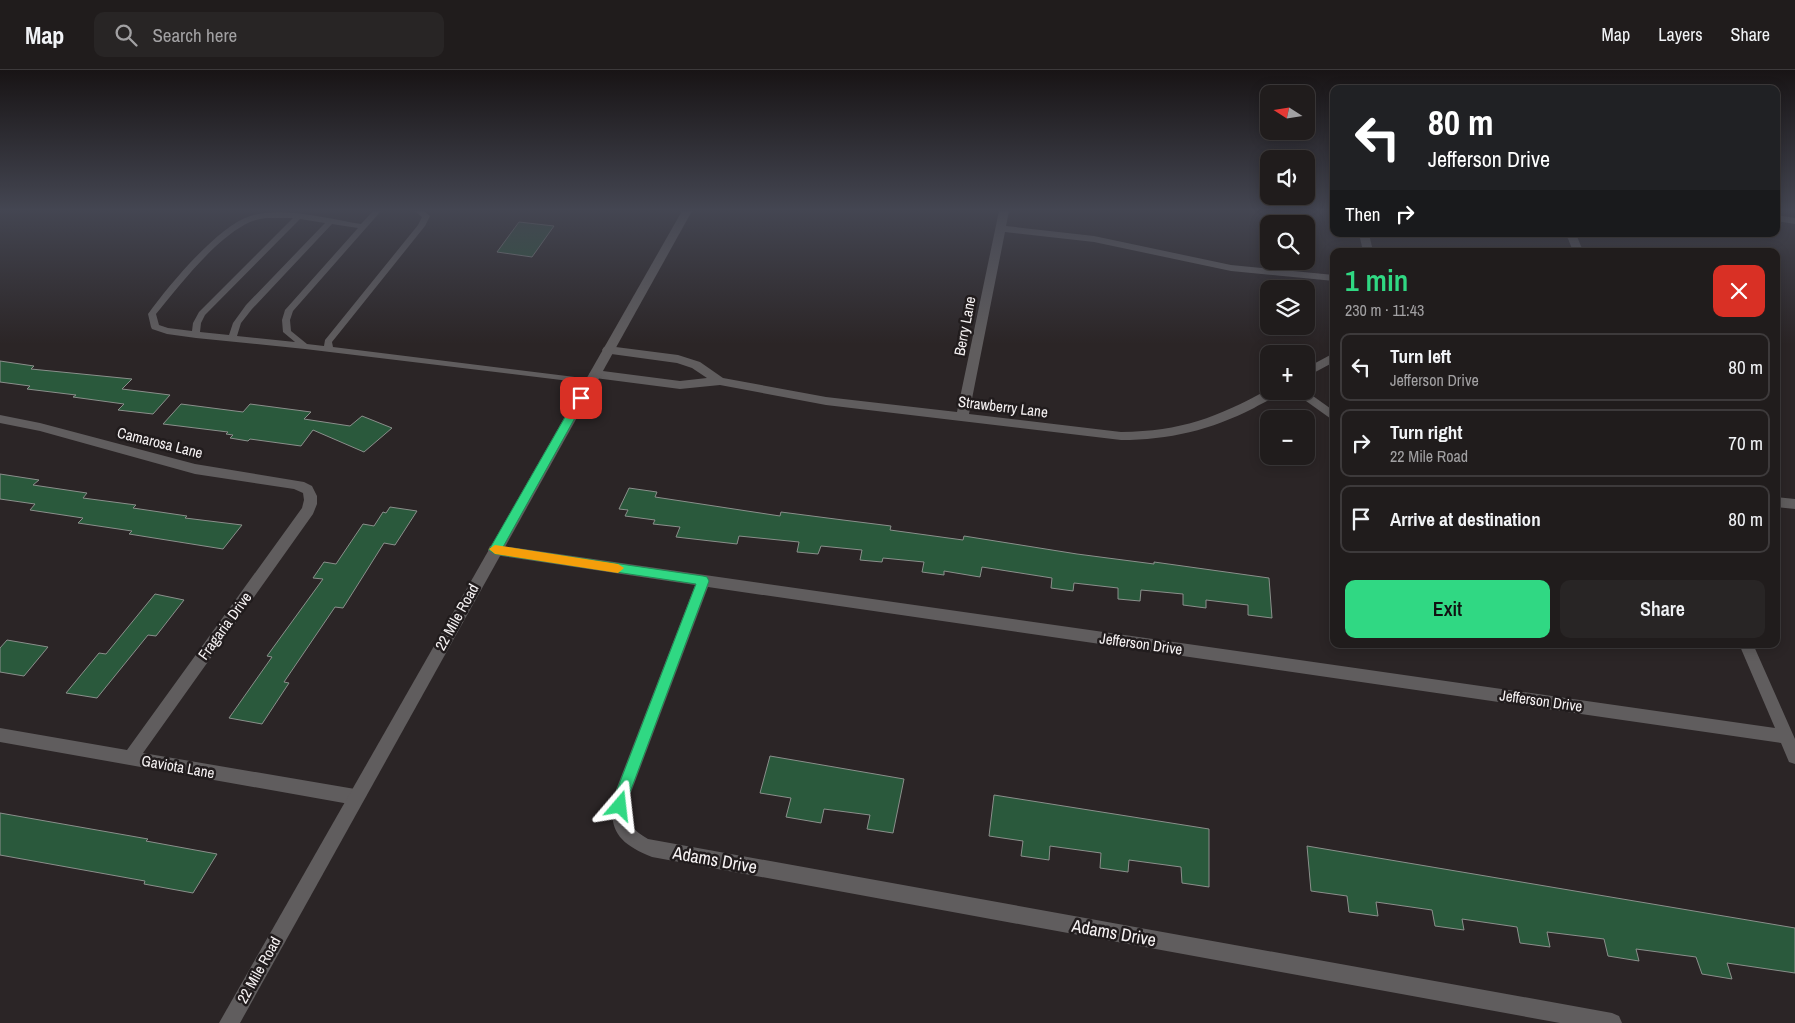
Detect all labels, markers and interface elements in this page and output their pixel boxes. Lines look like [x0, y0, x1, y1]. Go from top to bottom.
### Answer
search box [94, 12, 444, 57]
text: Map [25, 19, 64, 51]
icon: search [112, 21, 140, 49]
text: Search here [152, 22, 237, 48]
text: Map [1602, 22, 1630, 47]
text: Layers [1658, 22, 1703, 47]
text: Share [1731, 22, 1770, 47]
north arrow [1260, 85, 1315, 140]
map controls [1260, 85, 1315, 465]
text: 80 m [1428, 99, 1493, 146]
icon: left [1345, 105, 1410, 170]
text: Jefferson Drive [1428, 144, 1550, 174]
button: sound [1260, 150, 1315, 205]
icon: right [1391, 200, 1419, 228]
text: Then [1345, 201, 1381, 227]
button: search [1260, 215, 1315, 270]
text: 1 min [1345, 260, 1408, 300]
button: close [1713, 265, 1765, 317]
button: layers [1260, 280, 1315, 335]
street label: Berry Lane [948, 294, 981, 357]
text: 230 m · 11:43 [1345, 299, 1424, 321]
text: Turn left [1390, 343, 1451, 369]
button: + [1260, 345, 1315, 400]
icon: left [1347, 353, 1375, 381]
text: 80 m [1728, 354, 1763, 380]
text: Jefferson Drive [1390, 369, 1479, 391]
pin [560, 377, 602, 419]
icon: arrive [567, 384, 595, 412]
street label: Strawberry Lane [957, 391, 1049, 422]
button: − [1260, 410, 1315, 465]
text: Turn right [1390, 419, 1462, 445]
street label: Camarosa Lane [115, 422, 205, 463]
icon: right [1347, 429, 1375, 457]
text: 70 m [1728, 430, 1763, 456]
text: 22 Mile Road [1390, 445, 1468, 467]
icon: arrive [1347, 505, 1375, 533]
text: Arrive at destination [1390, 506, 1541, 532]
text: 80 m [1728, 506, 1763, 532]
street label: 22 Mile Road [430, 580, 483, 654]
button: Exit [1345, 580, 1550, 638]
button: Share [1560, 580, 1765, 638]
street label: Fragaria Drive [193, 587, 256, 664]
street label: Jefferson Drive [1098, 627, 1184, 660]
street label: Jefferson Drive [1498, 684, 1584, 717]
street label: Gaviota Lane [140, 750, 216, 783]
position arrow [593, 779, 645, 831]
street label: Adams Drive [670, 840, 759, 879]
street label: Adams Drive [1069, 913, 1158, 952]
street label: 22 Mile Road [232, 933, 285, 1007]

